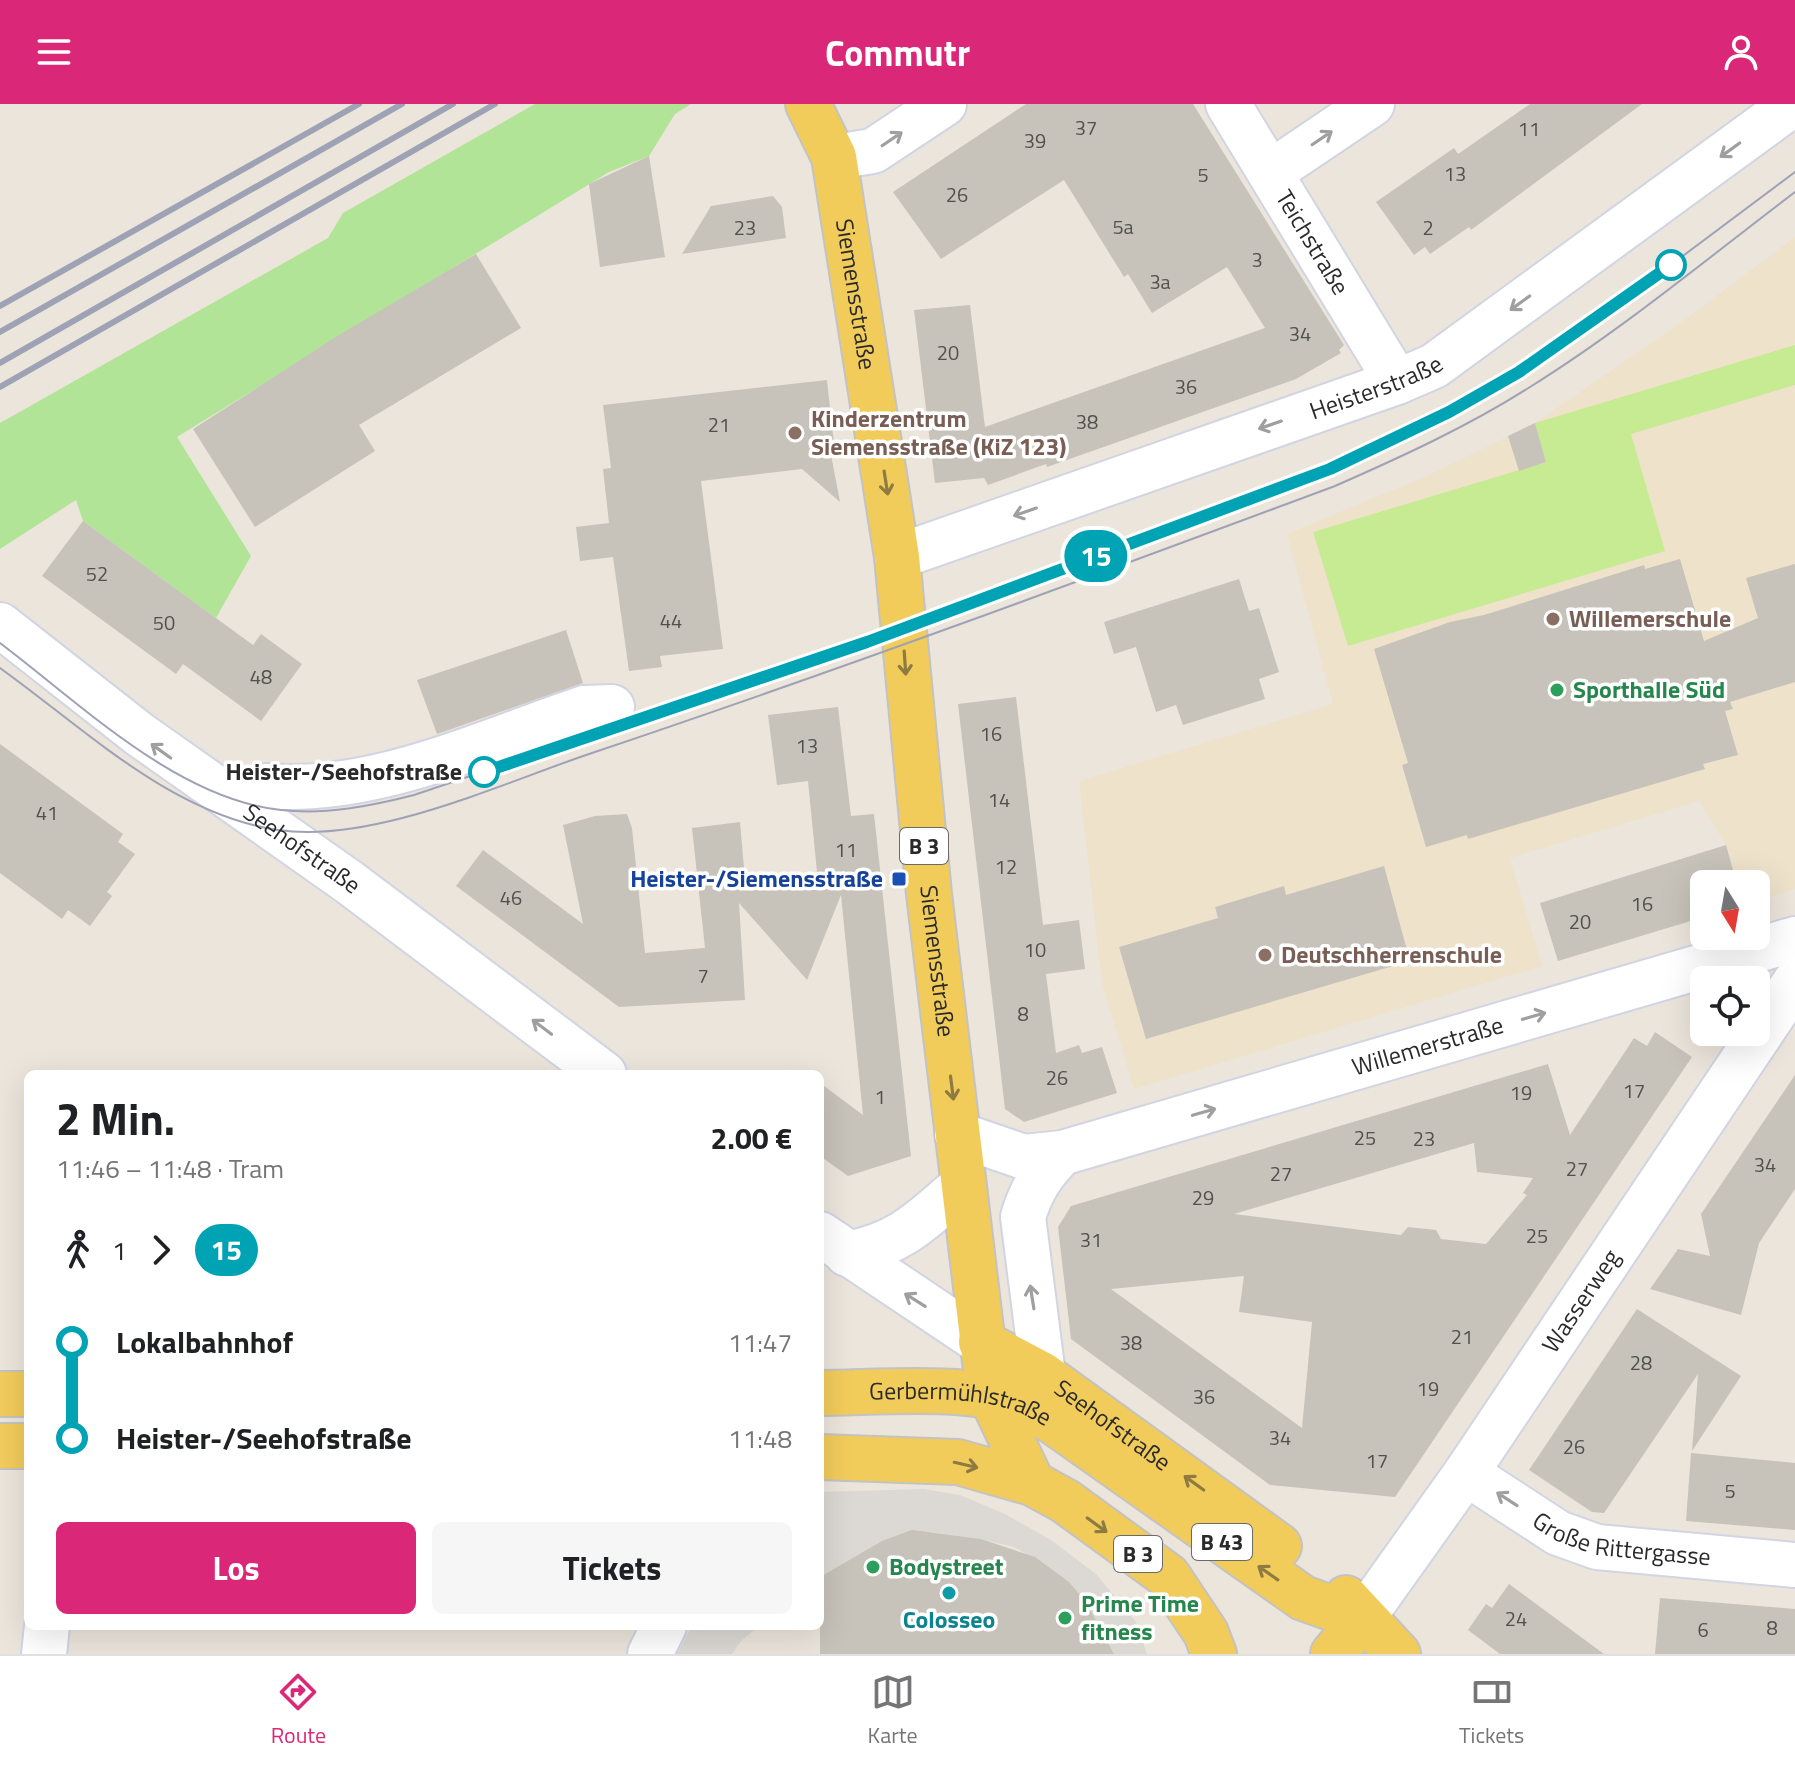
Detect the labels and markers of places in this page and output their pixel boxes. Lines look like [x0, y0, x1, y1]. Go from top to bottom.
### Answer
unlabelled marker [1656, 250, 1686, 280]
place label: Kinderzentrum Siemensstraße (KiZ 123) [811, 400, 1066, 464]
marker: Kinderzentrum Siemensstraße (KiZ 123) [786, 424, 804, 442]
place label: Willemerschule [1569, 600, 1731, 636]
marker: Willemerschule [1544, 610, 1562, 628]
place label: Sporthalle Süd [1573, 671, 1725, 707]
marker: Sporthalle Süd [1548, 681, 1566, 699]
place label: Heister-/Seehofstraße [226, 753, 462, 789]
marker: Heister-/Seehofstraße [469, 757, 499, 787]
place label: Heister-/Siemensstraße [630, 860, 883, 896]
marker: Heister-/Siemensstraße [890, 870, 908, 888]
place label: Deutschherrenschule [1281, 936, 1502, 972]
marker: Deutschherrenschule [1256, 946, 1274, 964]
place label: Bodystreet [889, 1548, 1004, 1584]
marker: Bodystreet [864, 1558, 882, 1576]
marker: Colosseo [940, 1584, 958, 1602]
place label: Prime Time fitness [1081, 1585, 1199, 1649]
place label: Colosseo [903, 1601, 995, 1637]
marker: Prime Time fitness [1056, 1609, 1074, 1627]

